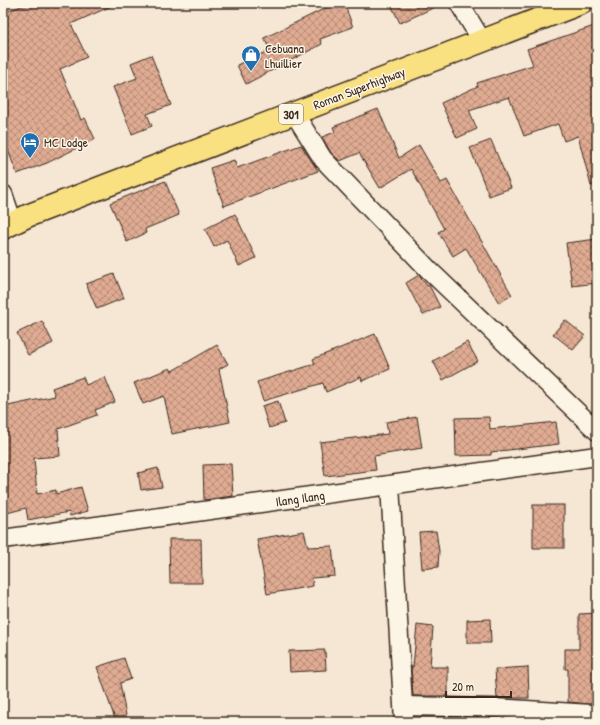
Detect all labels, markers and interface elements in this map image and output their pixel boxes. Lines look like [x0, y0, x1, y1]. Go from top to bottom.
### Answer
place label: Cebuana Lhuillier [265, 39, 304, 72]
shop icon: Cebuana Lhuillier [240, 44, 262, 72]
street label: Roman Superhighway [310, 62, 408, 114]
road number: 301 [279, 104, 303, 124]
hotel icon: MC Lodge [19, 131, 41, 159]
place label: MC Lodge [44, 133, 88, 151]
street label: Ilang Ilang [274, 486, 326, 510]
scale bar [446, 673, 511, 699]
text: 20 m [452, 678, 474, 695]

